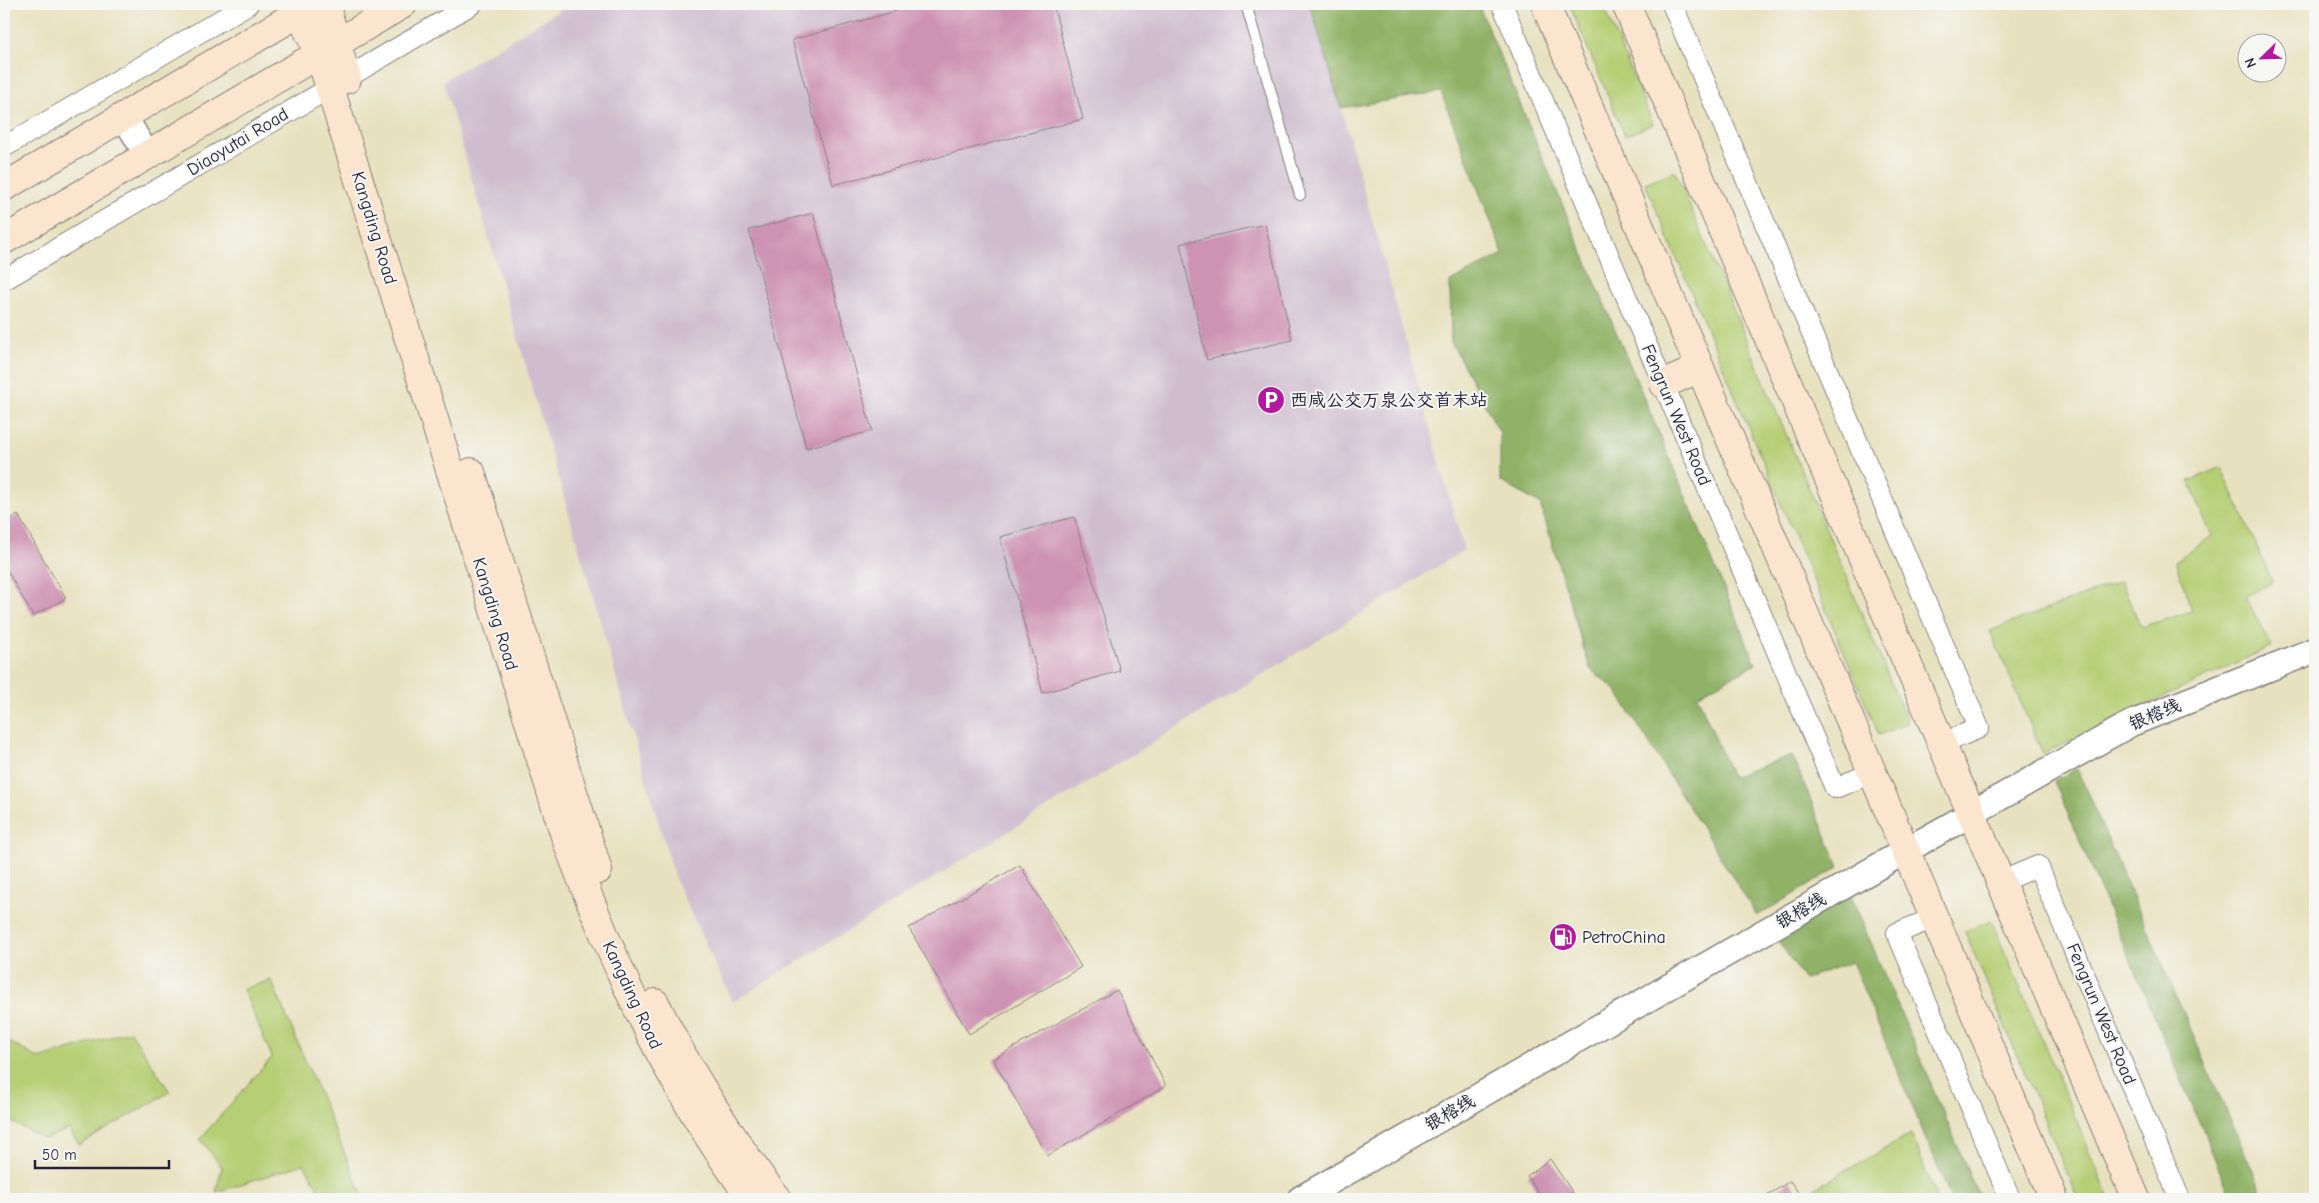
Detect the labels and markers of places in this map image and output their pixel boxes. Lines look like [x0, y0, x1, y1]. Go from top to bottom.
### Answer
parking icon: 西咸公交万泉公交首末站 [1256, 385, 1286, 415]
place label: 西咸公交万泉公交首末站 [1290, 390, 1488, 411]
fuel station icon: PetroChina [1548, 922, 1578, 952]
place label: PetroChina [1582, 927, 1666, 948]

